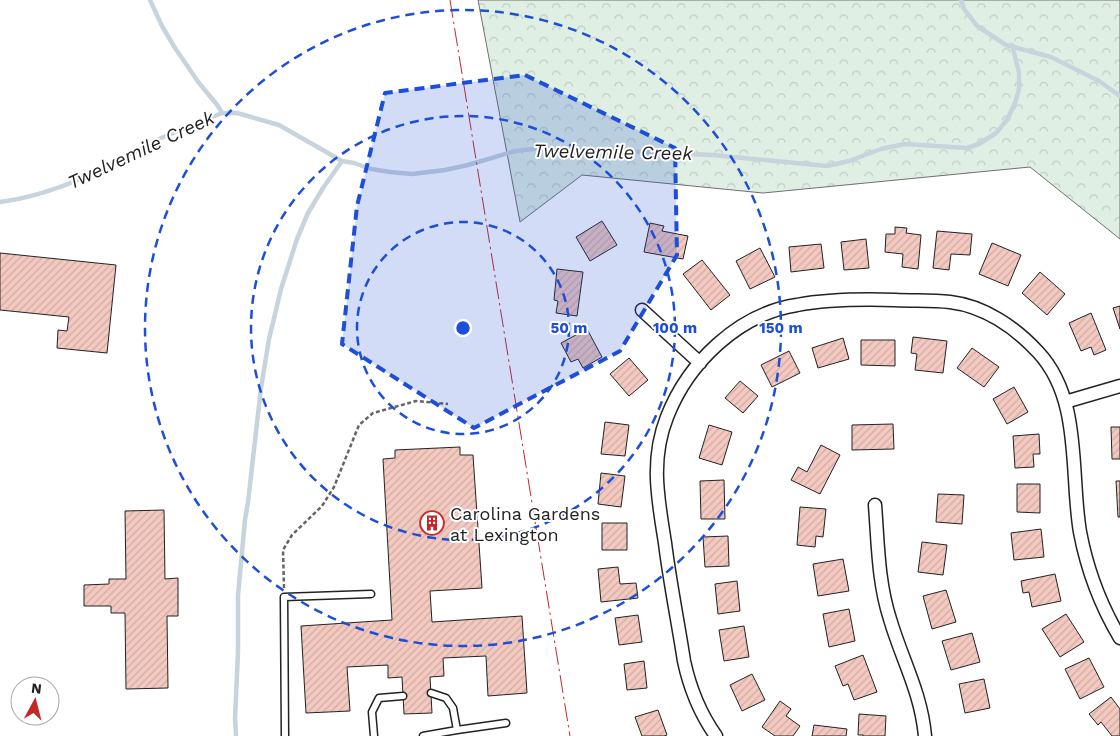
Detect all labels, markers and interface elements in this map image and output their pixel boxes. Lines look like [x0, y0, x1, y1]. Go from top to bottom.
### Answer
water label: Twelvemile Creek [64, 106, 219, 194]
water label: Twelvemile Creek [533, 139, 694, 165]
centre of rings [454, 319, 472, 337]
text: 50 m [551, 319, 587, 337]
text: 100 m [653, 319, 697, 337]
text: 150 m [759, 319, 803, 337]
place label: Carolina Gardens at Lexington [450, 503, 600, 545]
building icon: Carolina Gardens at Lexington [419, 510, 445, 536]
north arrow [10, 676, 60, 726]
text: N [30, 680, 43, 697]

